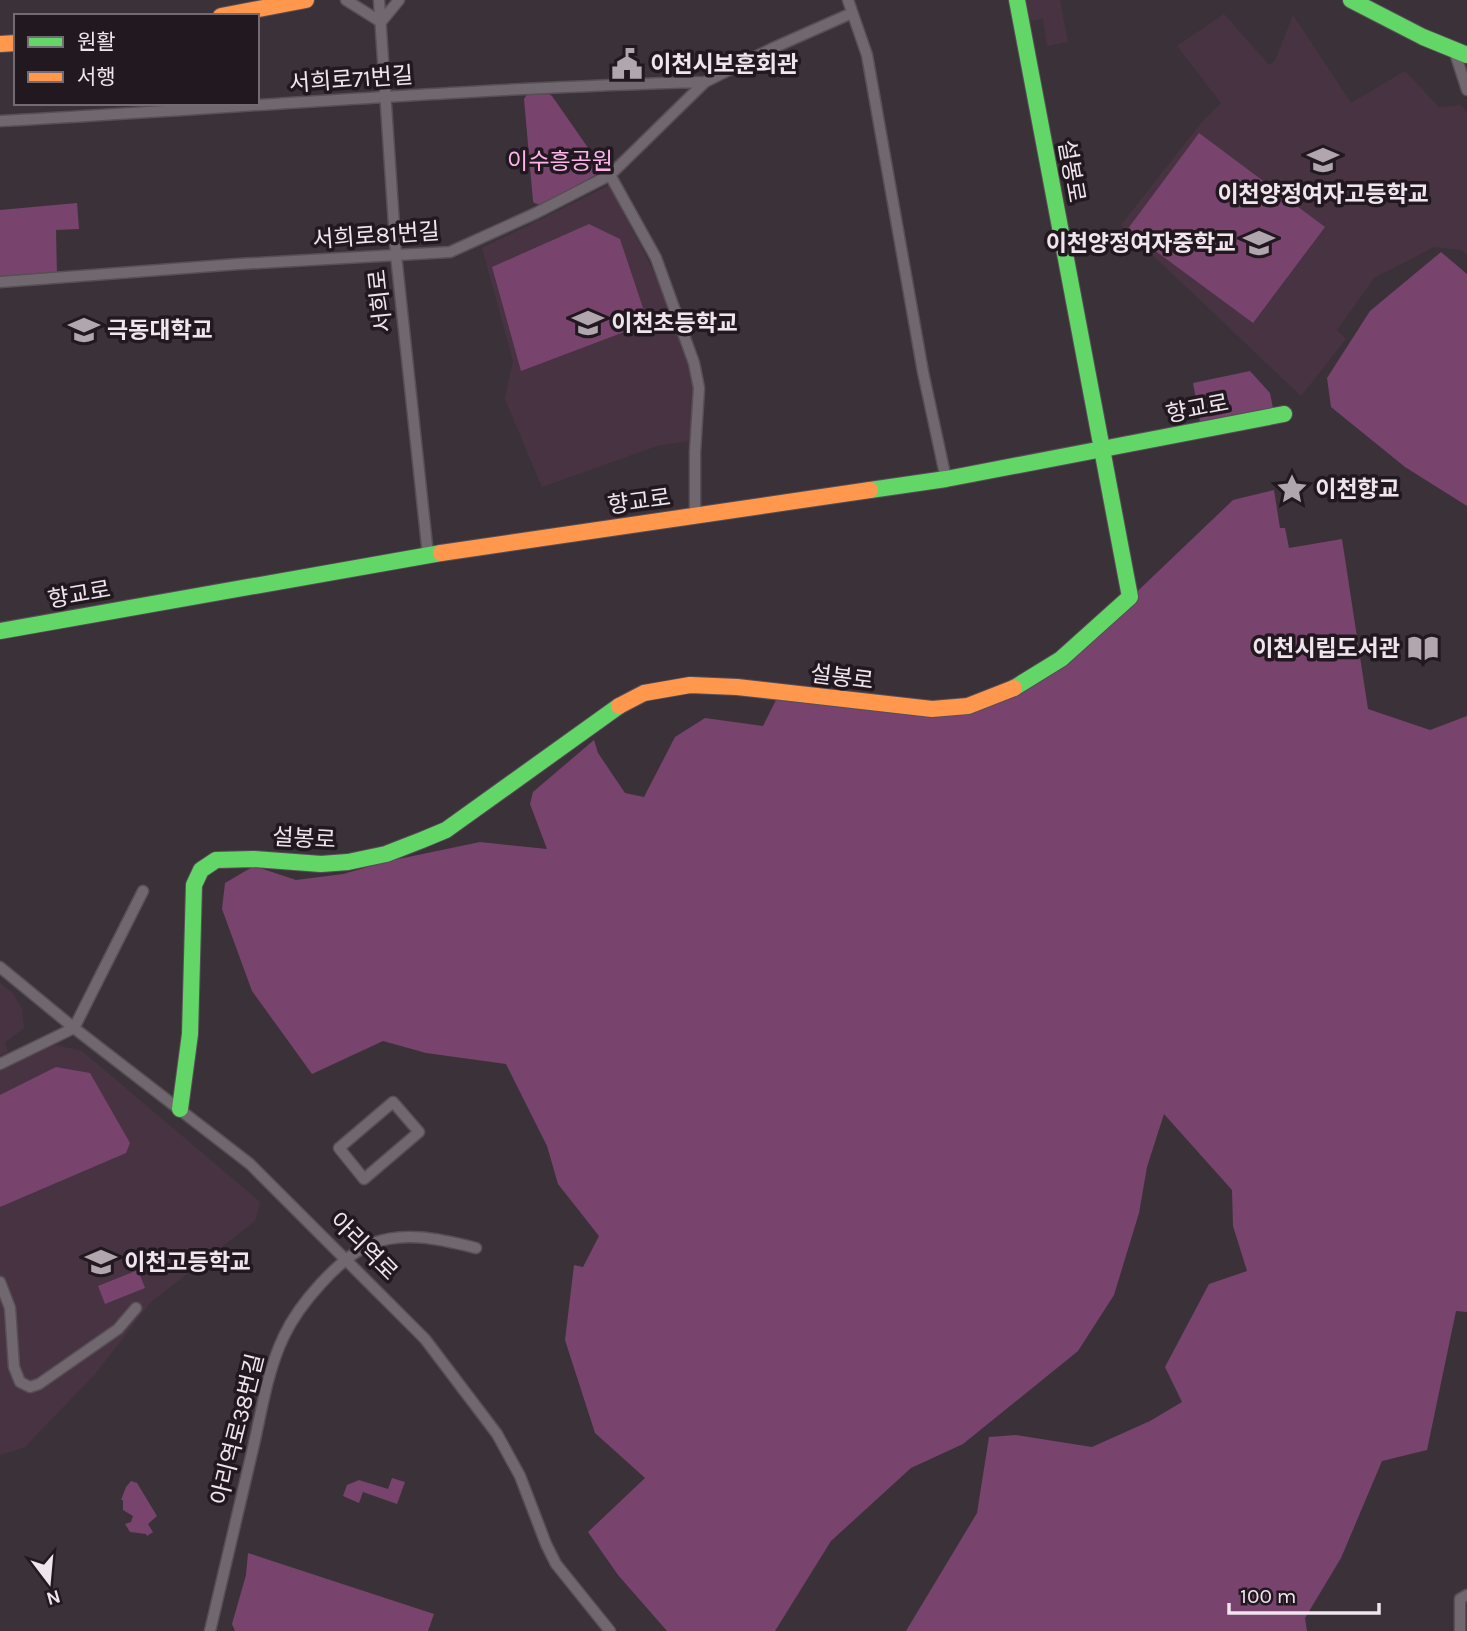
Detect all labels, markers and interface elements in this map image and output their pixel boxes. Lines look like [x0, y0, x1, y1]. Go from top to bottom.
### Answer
legend [14, 14, 259, 105]
text: 원활 [77, 30, 116, 54]
public building icon: 이천시보훈회관 [610, 47, 644, 81]
place label: 이천시보훈회관 [650, 51, 798, 78]
street label: 서희로71번길 [288, 62, 414, 97]
text: 서행 [77, 65, 116, 89]
street label: 설봉로 [1053, 137, 1090, 205]
school or university icon: 이천양정여자고등학교 [1306, 143, 1340, 177]
park label: 이수흥공원 [507, 148, 613, 175]
place label: 이천양정여자고등학교 [1217, 181, 1429, 208]
street label: 서희로81번길 [311, 218, 441, 253]
school or university icon: 이천양정여자중학교 [1242, 226, 1276, 260]
place label: 이천양정여자중학교 [1046, 230, 1236, 257]
street label: 서희로 [364, 268, 397, 334]
school or university icon: 이천초등학교 [571, 306, 605, 340]
place label: 이천초등학교 [611, 310, 738, 337]
school or university icon: 극동대학교 [67, 313, 101, 347]
place label: 극동대학교 [107, 317, 213, 344]
street label: 향교로 [1163, 389, 1231, 428]
place icon: 이천향교 [1275, 472, 1309, 506]
place label: 이천향교 [1315, 476, 1400, 503]
street label: 향교로 [606, 484, 672, 519]
street label: 향교로 [45, 576, 113, 613]
library icon: 이천시립도서관 [1406, 631, 1440, 665]
place label: 이천시립도서관 [1252, 635, 1400, 662]
street label: 설봉로 [809, 660, 875, 695]
street label: 설봉로 [272, 823, 336, 854]
street label: 아리역로 [324, 1207, 403, 1286]
school or university icon: 이천고등학교 [84, 1245, 118, 1279]
place label: 이천고등학교 [124, 1249, 251, 1276]
street label: 아리역로38번길 [206, 1351, 269, 1507]
north arrow [14, 1547, 84, 1617]
scale bar [1229, 1572, 1380, 1616]
text: 100 m [1240, 1584, 1297, 1608]
text: N [44, 1585, 63, 1610]

